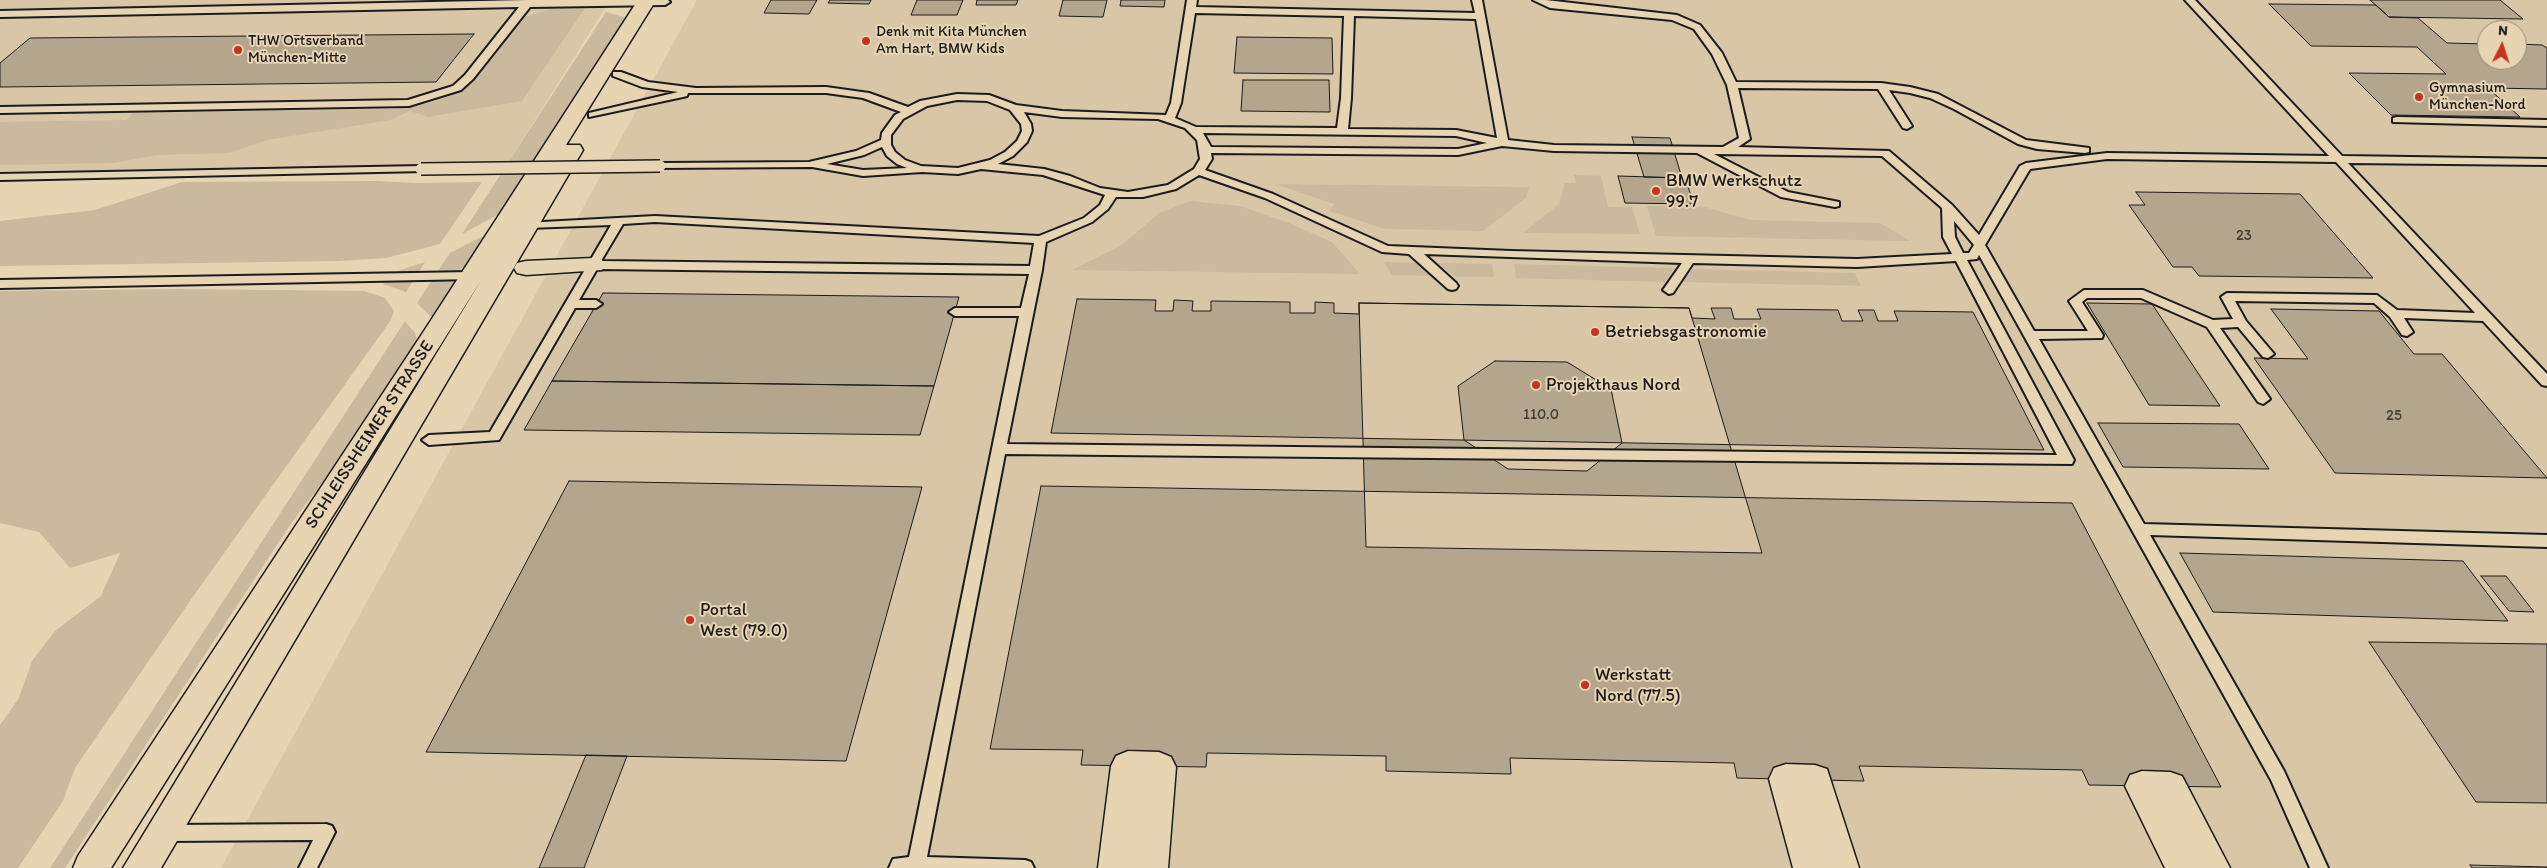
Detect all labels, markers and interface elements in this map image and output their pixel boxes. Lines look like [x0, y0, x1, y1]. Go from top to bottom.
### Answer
north arrow [2477, 20, 2527, 70]
text: N [2498, 22, 2508, 39]
place label: Denk mit Kita München Am Hart, BMW Kids [876, 23, 1027, 58]
place label: THW Ortsverband München-Mitte [248, 32, 364, 67]
marker: Denk mit Kita München Am Hart, BMW Kids [860, 35, 872, 47]
marker: THW Ortsverband München-Mitte [232, 44, 244, 56]
place label: Gymnasium München-Nord [2429, 79, 2526, 114]
marker: Gymnasium München-Nord [2413, 91, 2425, 103]
place label: BMW Werkschutz 99.7 [1666, 170, 1802, 212]
marker: BMW Werkschutz 99.7 [1650, 185, 1662, 197]
house number: 23 [2236, 227, 2252, 245]
place label: Betriebsgastronomie [1605, 321, 1766, 343]
marker: Betriebsgastronomie [1589, 326, 1601, 338]
street label: SCHLEISSHEIMER STRASSE [301, 337, 439, 533]
place label: Projekthaus Nord [1546, 374, 1680, 396]
marker: Projekthaus Nord [1530, 379, 1542, 391]
house number: 110.0 [1523, 406, 1559, 424]
house number: 25 [2386, 407, 2402, 425]
place label: Portal West (79.0) [700, 599, 788, 642]
marker: Portal West (79.0) [684, 614, 696, 626]
place label: Werkstatt Nord (77.5) [1595, 664, 1681, 706]
marker: Werkstatt Nord (77.5) [1579, 679, 1591, 691]

